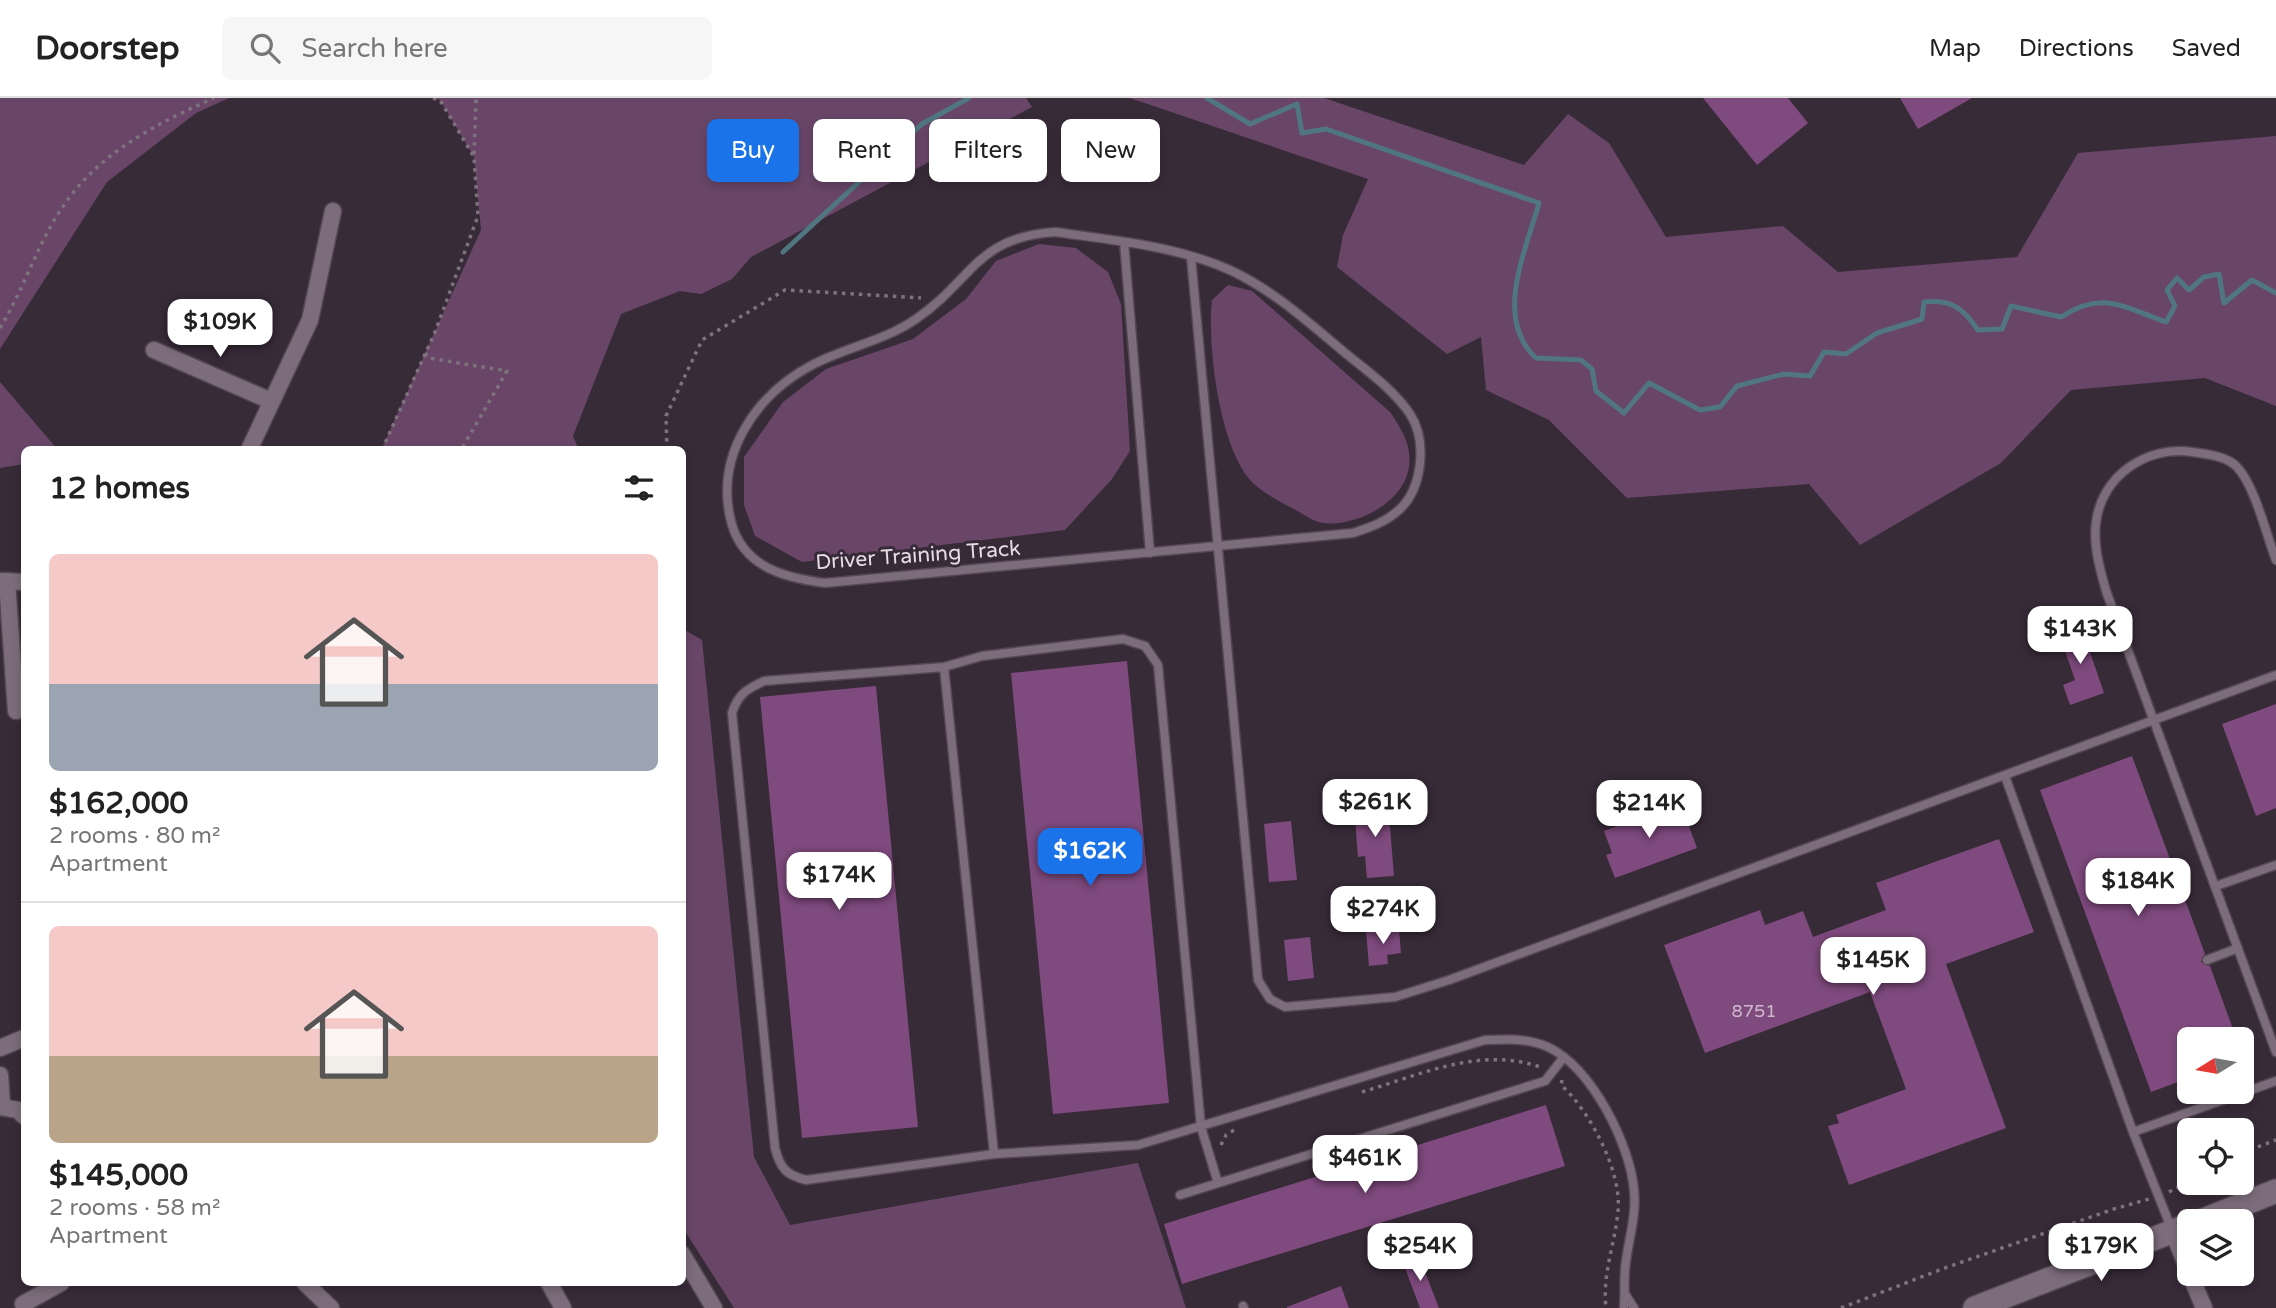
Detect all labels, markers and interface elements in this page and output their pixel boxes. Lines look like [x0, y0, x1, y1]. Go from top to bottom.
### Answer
search box [222, 17, 712, 80]
text: Doorstep [35, 29, 180, 68]
icon: search [246, 29, 284, 67]
text: Search here [302, 33, 448, 64]
text: Map [1929, 34, 1981, 63]
text: Directions [2019, 34, 2134, 63]
text: Saved [2172, 34, 2241, 63]
chip: Buy [707, 119, 799, 182]
chip: Rent [813, 119, 915, 182]
chip: Filters [929, 119, 1047, 182]
chip: New [1061, 119, 1160, 182]
pin: $109K [171, 300, 269, 359]
text: $109K [184, 308, 256, 336]
icon: filters [620, 469, 658, 507]
text: 12 homes [49, 470, 190, 507]
street label: Driver Training Track [815, 536, 1021, 575]
icon: home [291, 599, 417, 725]
pin: $143K [2031, 606, 2129, 666]
text: $143K [2044, 615, 2116, 643]
pin: $261K [1326, 780, 1424, 839]
pin: $214K [1600, 780, 1698, 840]
text: $162,000 [49, 785, 188, 822]
text: $261K [1339, 788, 1411, 816]
text: $214K [1613, 789, 1685, 817]
text: 2 rooms · 80 m² [49, 822, 220, 850]
pin: $162K [1041, 828, 1139, 888]
text: $162K [1054, 837, 1126, 865]
text: Apartment [49, 850, 168, 878]
pin: $174K [790, 852, 888, 912]
pin: $184K [2089, 858, 2187, 918]
text: $174K [803, 861, 875, 889]
text: $184K [2102, 867, 2174, 895]
pin: $274K [1334, 886, 1432, 946]
text: $274K [1347, 895, 1419, 923]
pin: $145K [1824, 937, 1922, 997]
text: $145K [1837, 946, 1909, 974]
icon: home [291, 971, 417, 1097]
house number: 8751 [1731, 1000, 1777, 1022]
north arrow [2177, 1027, 2254, 1104]
map controls [2177, 1027, 2254, 1286]
button: locate [2177, 1118, 2254, 1195]
pin: $461K [1316, 1136, 1414, 1195]
text: $461K [1329, 1144, 1401, 1172]
text: $145,000 [49, 1157, 188, 1194]
text: 2 rooms · 58 m² [49, 1194, 220, 1222]
button: layers [2177, 1209, 2254, 1286]
text: Apartment [49, 1222, 168, 1250]
pin: $254K [1371, 1224, 1469, 1283]
pin: $179K [2052, 1224, 2150, 1283]
text: $254K [1384, 1232, 1456, 1260]
text: $179K [2065, 1232, 2137, 1260]

